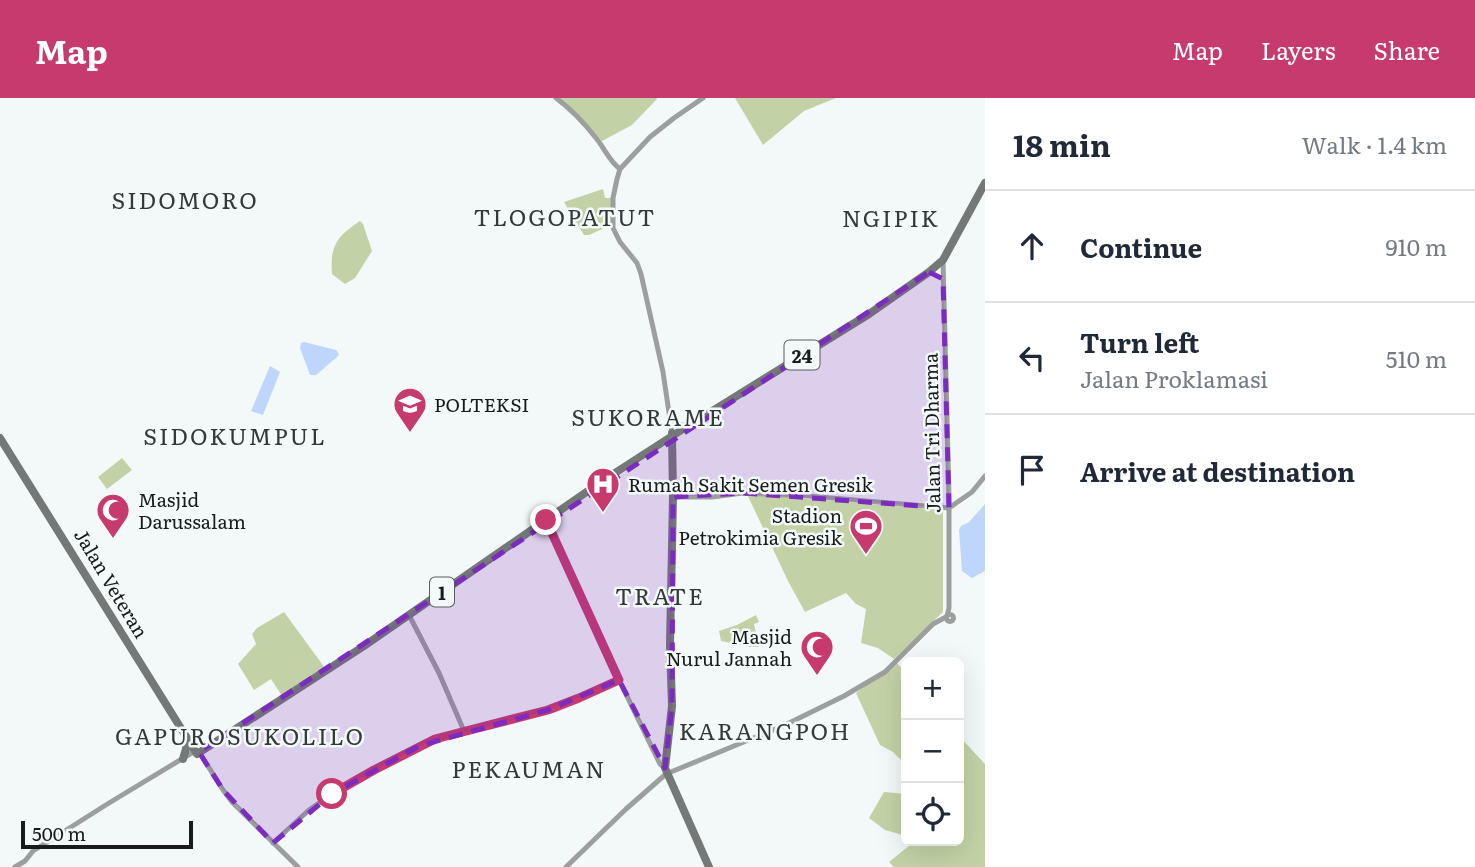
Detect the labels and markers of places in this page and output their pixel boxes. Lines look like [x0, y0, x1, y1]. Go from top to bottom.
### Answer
school or university icon: POLTEKSI [391, 385, 429, 434]
place label: POLTEKSI [434, 390, 529, 418]
hospital icon: Rumah Sakit Semen Gresik [584, 465, 622, 514]
place label: Rumah Sakit Semen Gresik [628, 470, 873, 498]
place label: Masjid Darussalam [138, 485, 246, 535]
mosque icon: Masjid Darussalam [94, 491, 132, 540]
place label: Stadion Petrokimia Gresik [678, 501, 842, 551]
sports icon: Stadion Petrokimia Gresik [847, 507, 885, 556]
place label: Masjid Nurul Jannah [666, 622, 792, 672]
mosque icon: Masjid Nurul Jannah [798, 628, 836, 677]

